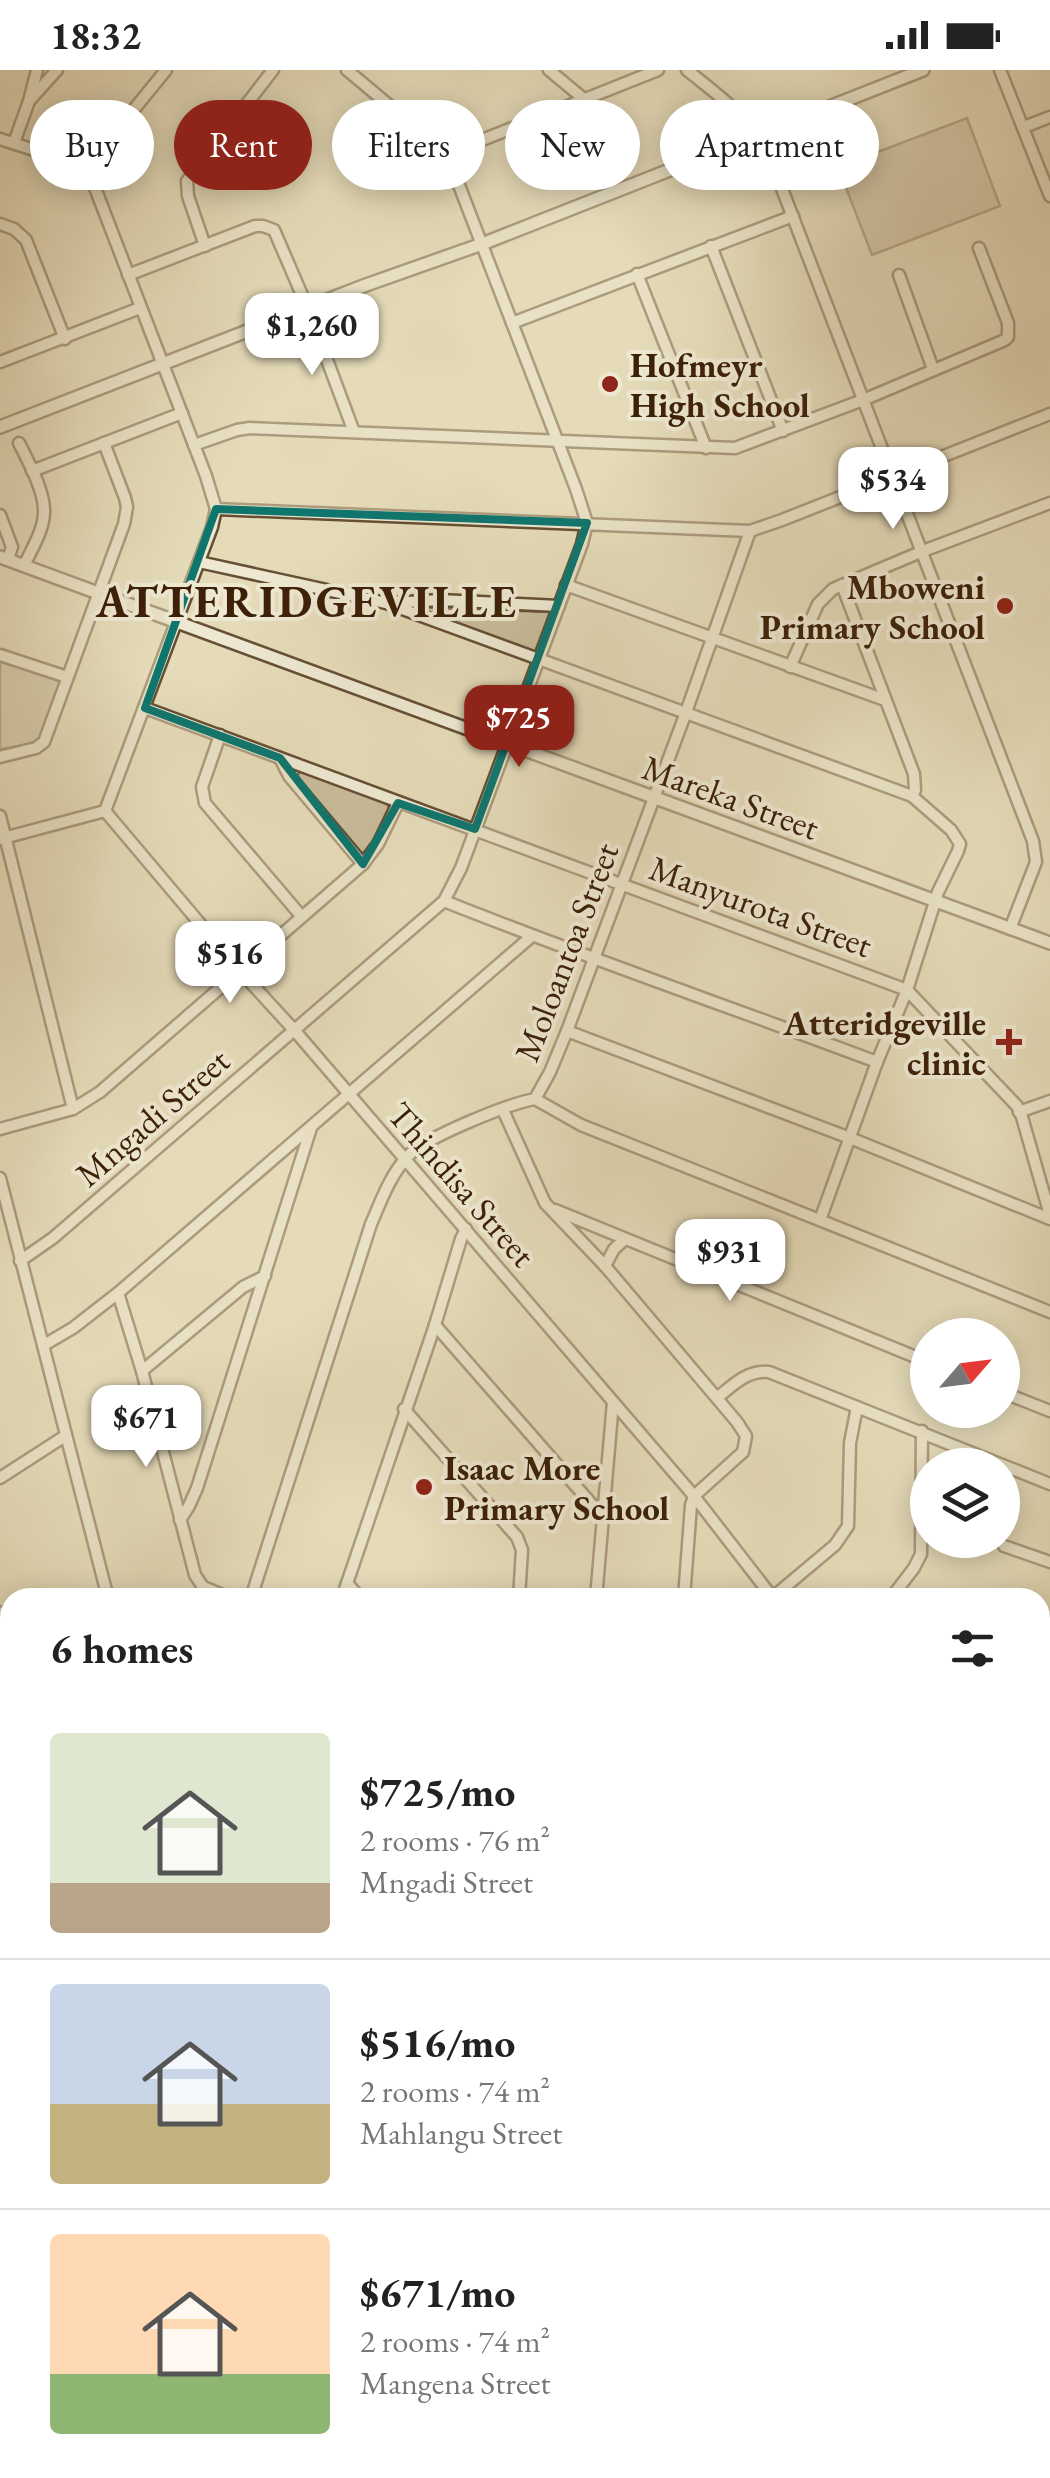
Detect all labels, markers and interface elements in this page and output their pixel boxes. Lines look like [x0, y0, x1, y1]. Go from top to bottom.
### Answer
text: 18:32 [50, 11, 141, 60]
chip: Buy [30, 100, 154, 190]
chip: Rent [174, 100, 312, 190]
chip: Filters [332, 100, 485, 190]
chip: New [505, 100, 640, 190]
chip: Apartment [660, 100, 879, 190]
pin: $1,260 [231, 293, 393, 378]
text: $1,260 [267, 304, 357, 346]
place label: Hofmeyr High School [630, 342, 810, 427]
marker: Hofmeyr High School [599, 373, 621, 395]
pin: $534 [834, 447, 952, 532]
text: $534 [860, 458, 926, 500]
place label: Mboweni Primary School [760, 564, 985, 649]
district label: ATTERIDGEVILLE [95, 572, 518, 630]
marker: Mboweni Primary School [994, 595, 1016, 617]
pin: $725 [460, 685, 578, 770]
text: $725 [486, 696, 552, 738]
street label: Mareka Street [637, 744, 825, 850]
street label: Moloantoa Street [504, 836, 628, 1068]
street label: Manyurota Street [644, 845, 878, 967]
pin: $516 [171, 921, 289, 1006]
text: $516 [197, 932, 263, 974]
place label: Atteridgeville clinic [782, 1000, 986, 1085]
marker: Atteridgeville clinic [996, 1029, 1022, 1055]
street label: Mngadi Street [66, 1038, 238, 1196]
street label: Thindisa Street [378, 1092, 546, 1276]
pin: $931 [671, 1219, 789, 1304]
text: $931 [697, 1230, 763, 1272]
north arrow [910, 1318, 1020, 1428]
map controls [910, 1318, 1020, 1558]
pin: $671 [87, 1385, 205, 1470]
text: $671 [113, 1396, 179, 1438]
place label: Isaac More Primary School [444, 1445, 669, 1530]
button: layers [910, 1448, 1020, 1558]
marker: Isaac More Primary School [413, 1476, 435, 1498]
text: 6 homes [50, 1621, 193, 1676]
icon: filters [945, 1621, 1000, 1676]
text: $725/mo [360, 1764, 516, 1819]
icon: home [130, 1773, 250, 1893]
text: 2 rooms · 76 m² [360, 1819, 550, 1861]
text: Mngadi Street [360, 1861, 533, 1903]
text: $516/mo [360, 2015, 516, 2070]
icon: home [130, 2024, 250, 2144]
text: 2 rooms · 74 m² [360, 2070, 550, 2112]
text: Mahlangu Street [360, 2112, 562, 2154]
text: $671/mo [360, 2265, 516, 2320]
icon: home [130, 2274, 250, 2394]
text: 2 rooms · 74 m² [360, 2320, 550, 2362]
text: Mangena Street [360, 2362, 551, 2404]

